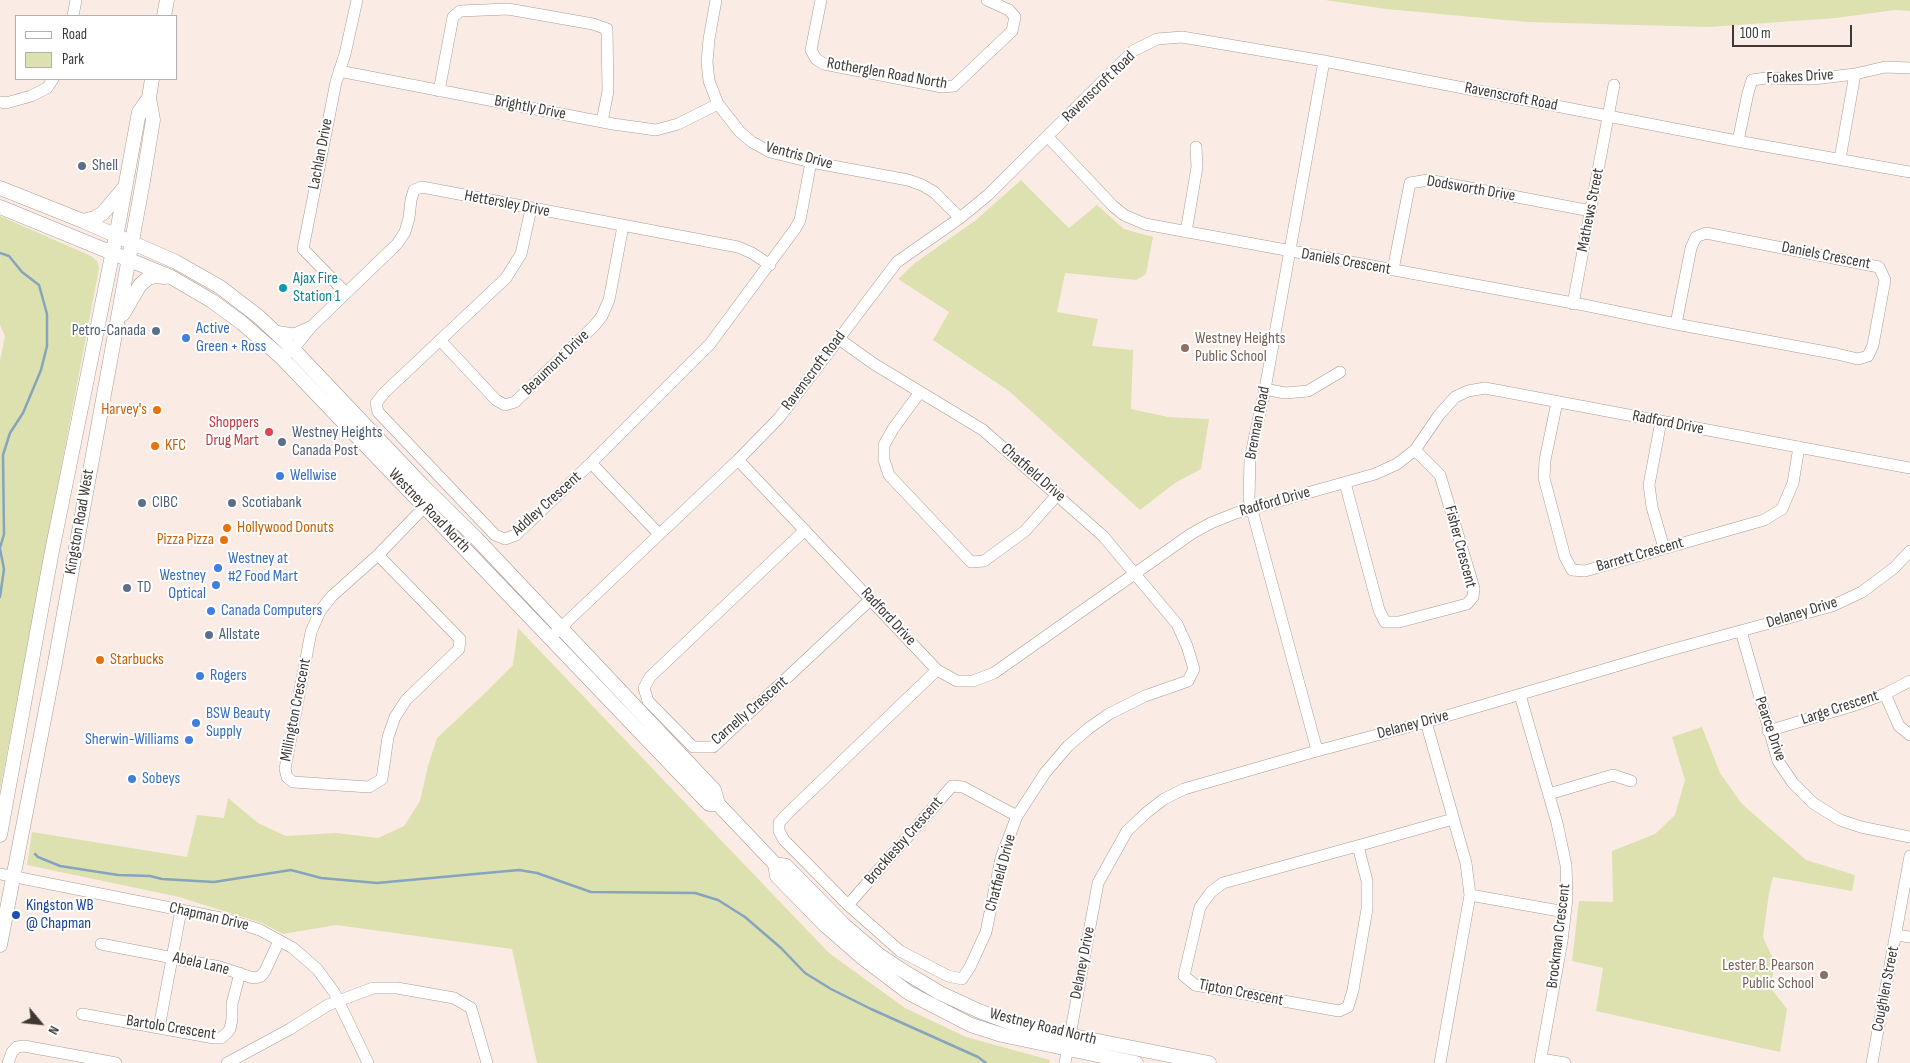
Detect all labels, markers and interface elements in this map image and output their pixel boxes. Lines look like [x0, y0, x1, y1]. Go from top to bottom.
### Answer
legend [15, 15, 178, 80]
scale bar [1735, 15, 1855, 47]
text: 100 m [1740, 24, 1771, 43]
text: Road [62, 25, 87, 44]
street label: Ravenscroft Road [1058, 47, 1140, 127]
text: Park [62, 50, 84, 69]
street label: Rotherglen Road North [825, 54, 949, 94]
street label: Foakes Drive [1766, 66, 1834, 88]
street label: Ravenscroft Road [1463, 79, 1559, 115]
street label: Brightly Drive [493, 92, 567, 124]
street label: Lachlan Drive [305, 117, 337, 191]
street label: Ventris Drive [763, 138, 835, 174]
place label: Shell [92, 156, 118, 176]
marker: Shell [76, 160, 88, 172]
street label: Mathews Street [1573, 167, 1609, 253]
street label: Dodsworth Drive [1425, 172, 1517, 206]
street label: Hettersley Drive [463, 186, 551, 222]
street label: Daniels Crescent [1780, 238, 1872, 274]
street label: Daniels Crescent [1300, 245, 1392, 279]
place label: Ajax Fire Station 1 [293, 269, 340, 307]
marker: Ajax Fire Station 1 [277, 282, 289, 294]
place label: Active Green + Ross [196, 319, 266, 357]
place label: Petro-Canada [72, 321, 146, 341]
marker: Petro-Canada [150, 325, 162, 337]
street label: Beaumont Drive [519, 326, 593, 400]
street label: Ravenscroft Road [778, 328, 850, 414]
place label: Westney Heights Public School [1195, 329, 1285, 367]
marker: Active Green + Ross [180, 332, 192, 344]
marker: Westney Heights Public School [1179, 342, 1191, 354]
street label: Brennan Road [1242, 385, 1274, 461]
place label: Harvey's [101, 400, 147, 420]
marker: Harvey's [151, 404, 163, 416]
street label: Radford Drive [1631, 407, 1705, 439]
place label: Shoppers Drug Mart [206, 413, 259, 451]
place label: Westney Heights Canada Post [292, 423, 382, 461]
marker: Shoppers Drug Mart [263, 426, 275, 438]
place label: KFC [165, 436, 186, 456]
marker: Westney Heights Canada Post [276, 436, 288, 448]
marker: KFC [149, 440, 161, 452]
street label: Chatfield Drive [997, 440, 1069, 506]
street label: Westney Road North [384, 465, 474, 557]
place label: Wellwise [290, 466, 337, 486]
street label: Kingston Road West [61, 468, 99, 576]
street label: Addley Crescent [508, 468, 586, 540]
marker: Wellwise [274, 470, 286, 482]
street label: Radford Drive [1238, 483, 1312, 521]
place label: CIBC [152, 493, 178, 513]
place label: Scotiabank [242, 493, 302, 513]
marker: CIBC [136, 497, 148, 509]
marker: Scotiabank [226, 497, 238, 509]
street label: Fisher Crescent [1440, 504, 1480, 590]
place label: Hollywood Donuts [237, 518, 334, 538]
marker: Hollywood Donuts [221, 522, 233, 534]
place label: Pizza Pizza [157, 530, 214, 550]
street label: Barrett Crescent [1594, 533, 1686, 577]
marker: Pizza Pizza [218, 534, 230, 546]
place label: Westney at #2 Food Mart [228, 549, 298, 587]
marker: Westney at #2 Food Mart [212, 562, 224, 574]
place label: Westney Optical [159, 566, 206, 604]
place label: TD [137, 578, 151, 598]
marker: Westney Optical [210, 579, 222, 591]
marker: TD [121, 582, 133, 594]
street label: Radford Drive [856, 584, 920, 650]
street label: Delaney Drive [1764, 593, 1840, 633]
place label: Canada Computers [221, 601, 322, 621]
marker: Canada Computers [205, 605, 217, 617]
place label: Allstate [219, 625, 260, 645]
marker: Allstate [203, 629, 215, 641]
place label: Starbucks [110, 650, 164, 670]
marker: Starbucks [94, 654, 106, 666]
street label: Millington Crescent [277, 657, 315, 763]
place label: Rogers [210, 666, 247, 686]
marker: Rogers [194, 670, 206, 682]
street label: Carnelly Crescent [708, 673, 792, 749]
street label: Large Crescent [1799, 686, 1881, 730]
street label: Pearce Drive [1750, 694, 1790, 764]
place label: BSW Beauty Supply [206, 704, 270, 742]
street label: Delaney Drive [1375, 706, 1451, 744]
marker: BSW Beauty Supply [190, 717, 202, 729]
place label: Sherwin-Williams [85, 730, 179, 750]
marker: Sherwin-Williams [183, 734, 195, 746]
place label: Sobeys [142, 769, 180, 789]
marker: Sobeys [126, 773, 138, 785]
street label: Brocklesby Crescent [861, 793, 947, 889]
street label: Chatfield Drive [981, 832, 1021, 914]
street label: Brockman Crescent [1543, 883, 1575, 989]
place label: Kingston WB @ Chapman [26, 896, 94, 934]
street label: Chapman Drive [167, 899, 251, 935]
marker: Kingston WB @ Chapman [10, 909, 22, 921]
street label: Delaney Drive [1067, 925, 1099, 1001]
street label: Coughlen Street [1868, 945, 1904, 1033]
street label: Abela Lane [171, 948, 231, 980]
place label: Lester B. Pearson Public School [1722, 956, 1814, 994]
marker: Lester B. Pearson Public School [1818, 969, 1830, 981]
street label: Tipton Crescent [1197, 975, 1285, 1011]
north arrow [15, 998, 65, 1048]
street label: Westney Road North [988, 1004, 1098, 1050]
street label: Bartolo Crescent [125, 1011, 217, 1045]
text: N [44, 1023, 63, 1038]

